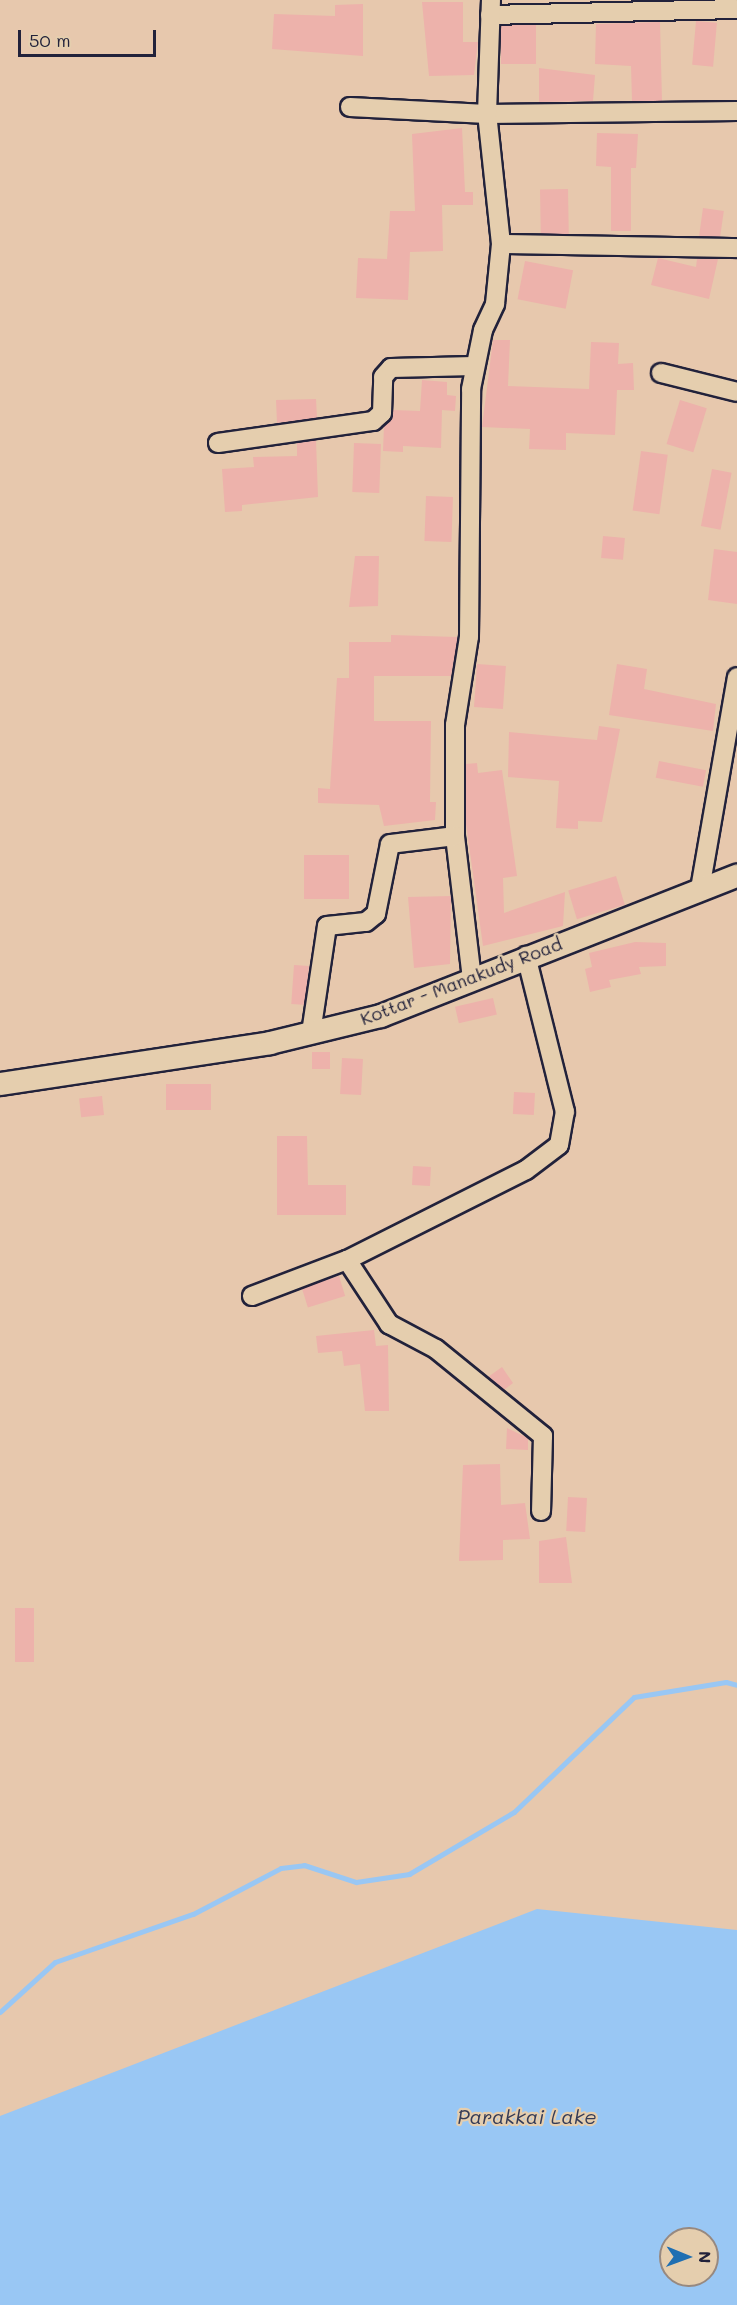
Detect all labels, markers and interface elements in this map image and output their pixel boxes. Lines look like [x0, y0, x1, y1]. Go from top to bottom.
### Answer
scale bar [21, 18, 159, 56]
text: 50 m [29, 28, 71, 52]
street label: Kottar - Manakudy Road [357, 933, 565, 1029]
water label: Parakkai Lake [457, 2104, 597, 2128]
north arrow [659, 2227, 719, 2287]
text: N [695, 2251, 716, 2264]

